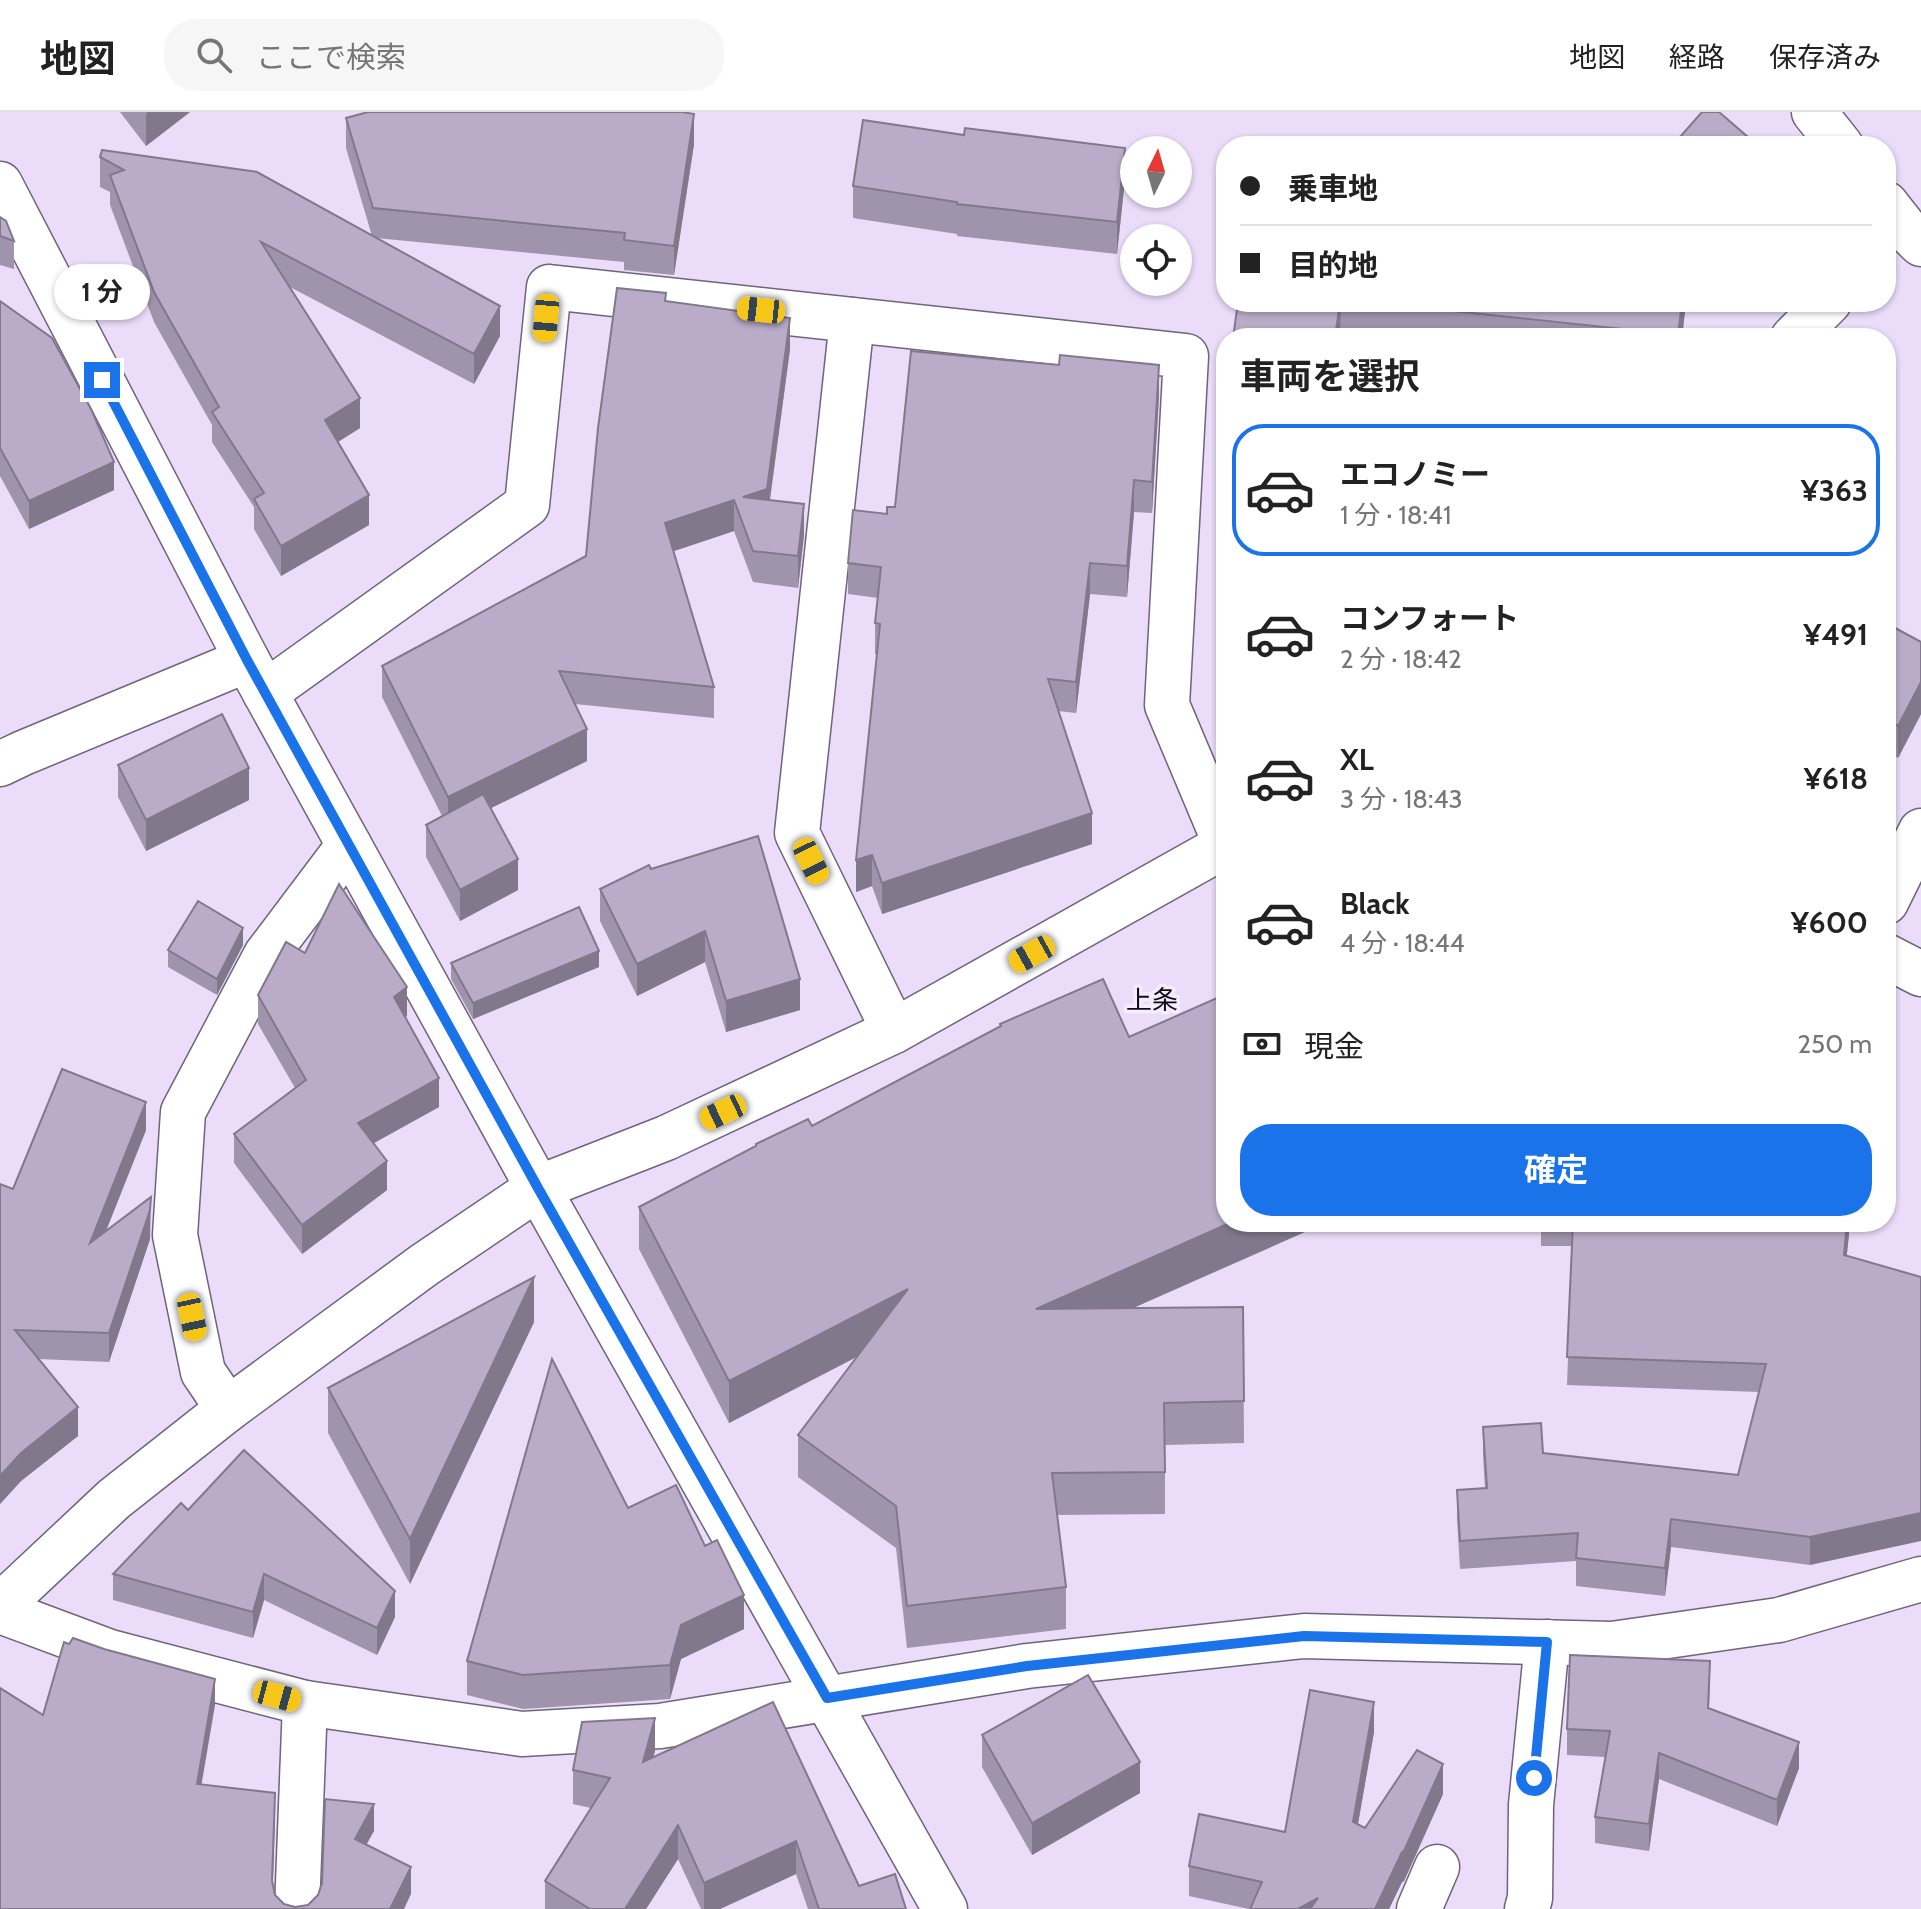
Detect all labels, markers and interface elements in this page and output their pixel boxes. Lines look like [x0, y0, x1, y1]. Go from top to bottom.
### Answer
search box [164, 19, 724, 91]
icon: search [192, 33, 236, 77]
text: 地図 [40, 35, 116, 82]
text: ここで検索 [256, 39, 406, 76]
text: 地図 [1569, 40, 1625, 74]
text: 経路 [1669, 40, 1725, 74]
text: 保存済み [1769, 40, 1881, 74]
north arrow [1120, 136, 1192, 208]
map controls [1120, 136, 1192, 296]
text: 乗車地 [1288, 170, 1378, 207]
button: locate [1120, 224, 1192, 296]
text: 目的地 [1288, 247, 1378, 284]
callout: 1 分 [54, 264, 150, 320]
text: 1 分 [81, 276, 123, 308]
car [532, 293, 560, 343]
car [736, 296, 786, 324]
text: 車両を選択 [1240, 354, 1420, 398]
route end [84, 362, 120, 398]
icon: car [1244, 454, 1316, 526]
text: エコノミー [1340, 456, 1490, 493]
text: ¥363 [1801, 472, 1868, 509]
text: 1 分 · 18:41 [1340, 499, 1451, 531]
icon: car [1244, 598, 1316, 670]
text: コンフォート [1340, 600, 1519, 637]
text: ¥491 [1803, 616, 1868, 653]
text: 2 分 · 18:42 [1340, 643, 1462, 675]
text: XL [1340, 741, 1374, 778]
icon: car [1244, 742, 1316, 814]
text: ¥618 [1804, 760, 1868, 797]
text: 3 分 · 18:43 [1340, 783, 1463, 815]
car [790, 834, 832, 888]
text: Black [1340, 885, 1410, 922]
icon: car [1244, 886, 1316, 958]
text: ¥600 [1791, 904, 1868, 941]
text: 4 分 · 18:44 [1340, 927, 1464, 959]
car [1005, 932, 1059, 976]
district label: 上条 [1126, 984, 1178, 1016]
icon: cash [1240, 1022, 1284, 1066]
text: 現金 [1304, 1028, 1364, 1065]
text: 250 m [1798, 1028, 1872, 1060]
car [696, 1091, 750, 1133]
button: 確定 [1240, 1124, 1872, 1216]
car [175, 1291, 209, 1343]
car [251, 1678, 303, 1714]
route start [1516, 1760, 1552, 1796]

